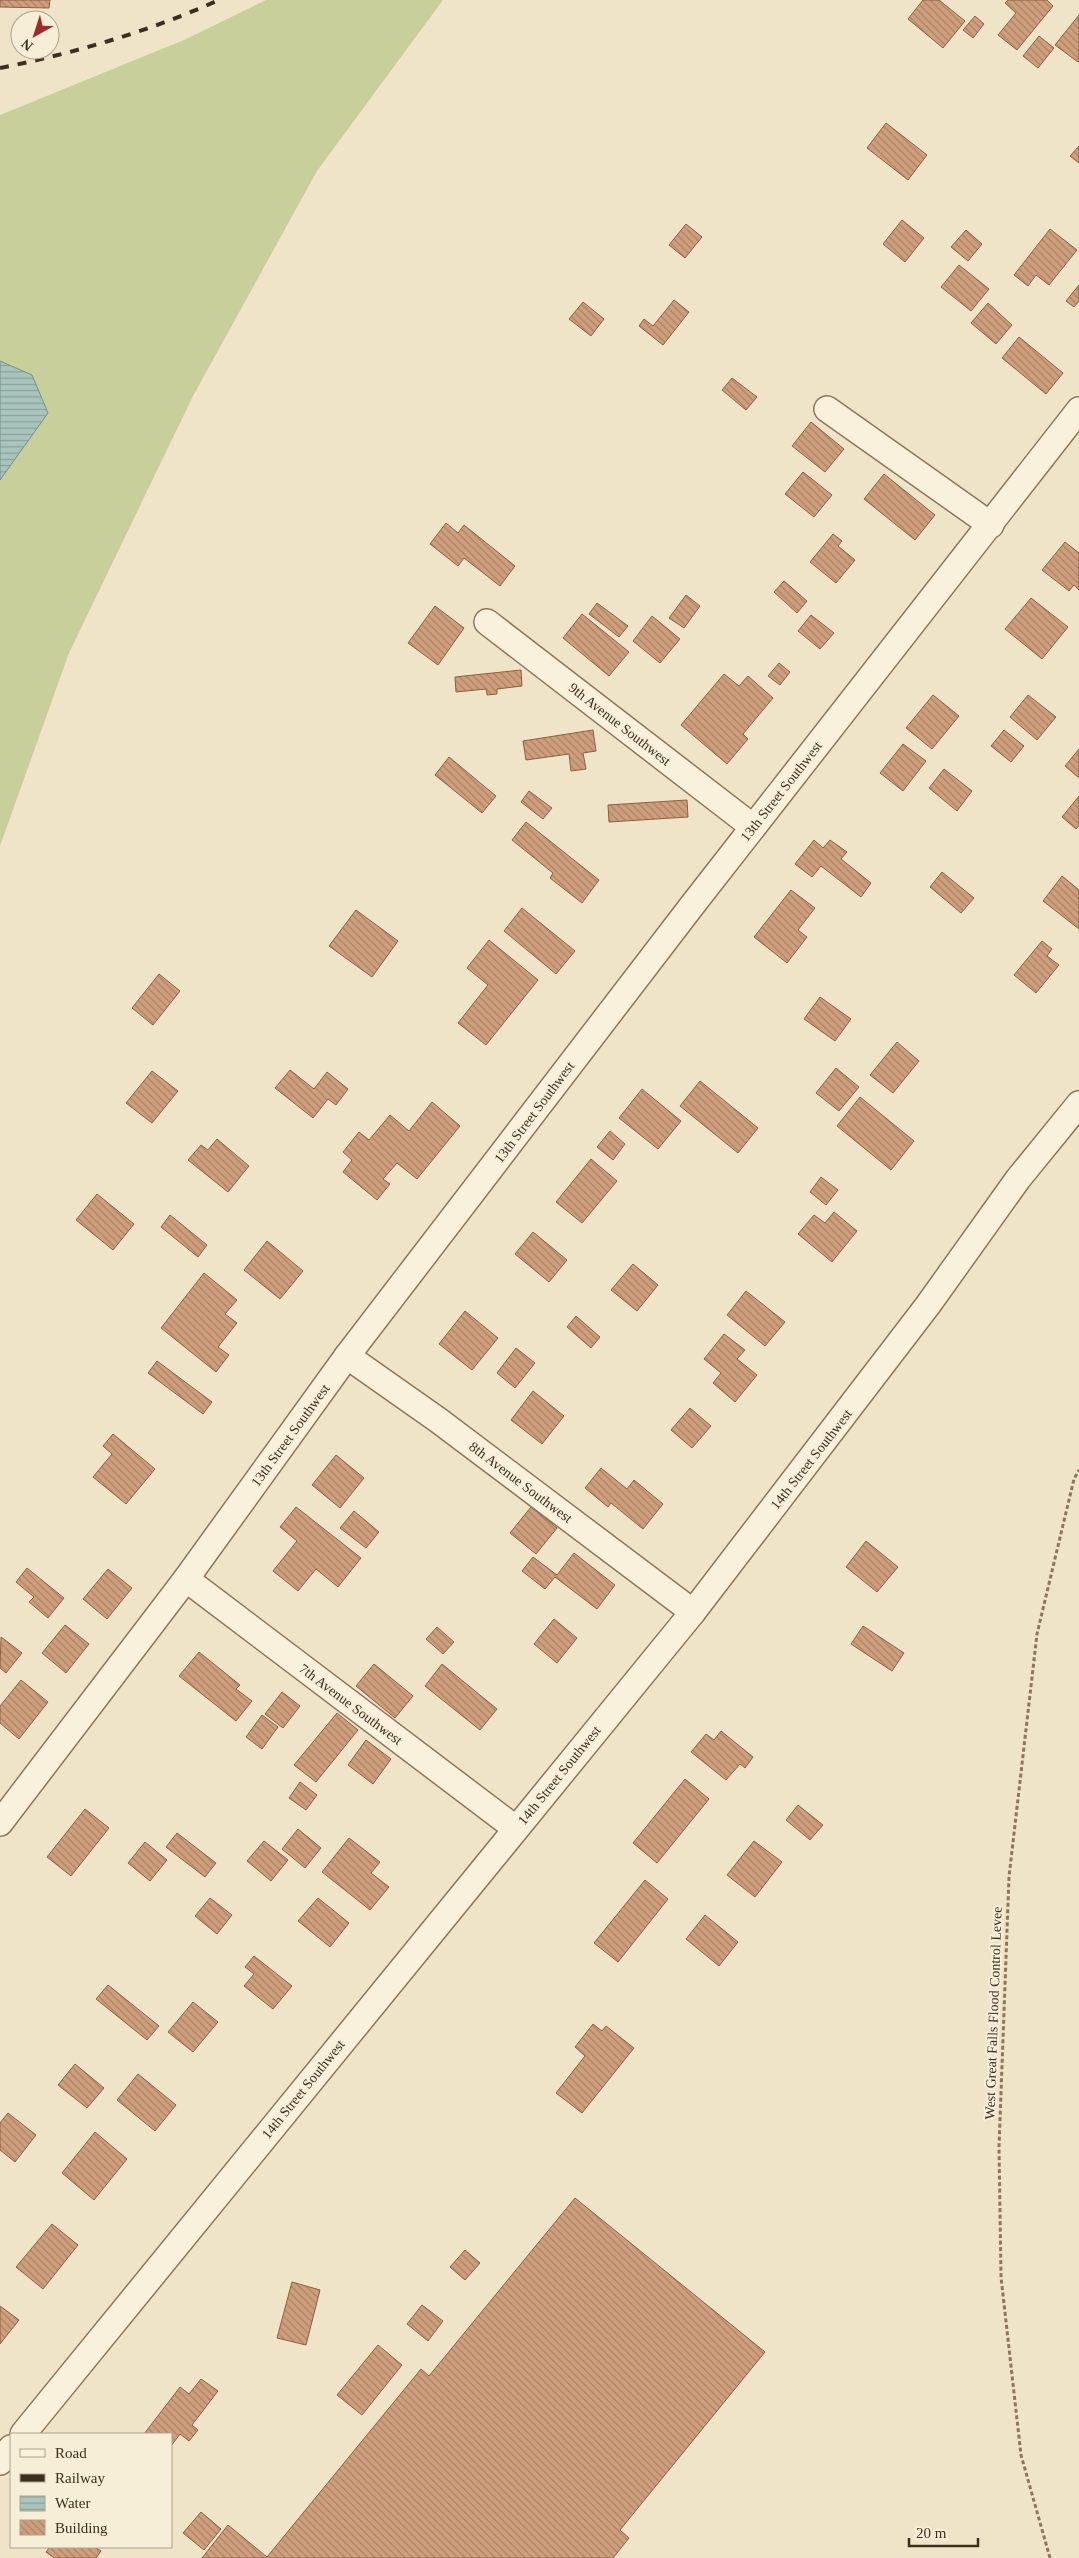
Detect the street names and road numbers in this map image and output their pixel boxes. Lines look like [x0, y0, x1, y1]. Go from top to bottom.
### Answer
street label: 9th Avenue Southwest [566, 680, 674, 769]
street label: 13th Street Southwest [738, 738, 825, 844]
street label: 13th Street Southwest [491, 1059, 577, 1166]
street label: 13th Street Southwest [248, 1381, 333, 1489]
street label: 14th Street Southwest [768, 1406, 855, 1512]
street label: 8th Avenue Southwest [466, 1439, 575, 1526]
street label: 7th Avenue Southwest [296, 1661, 405, 1748]
street label: 14th Street Southwest [515, 1723, 604, 1828]
street label: West Great Falls Flood Control Levee [982, 1906, 1005, 2120]
street label: 14th Street Southwest [259, 2037, 348, 2142]

